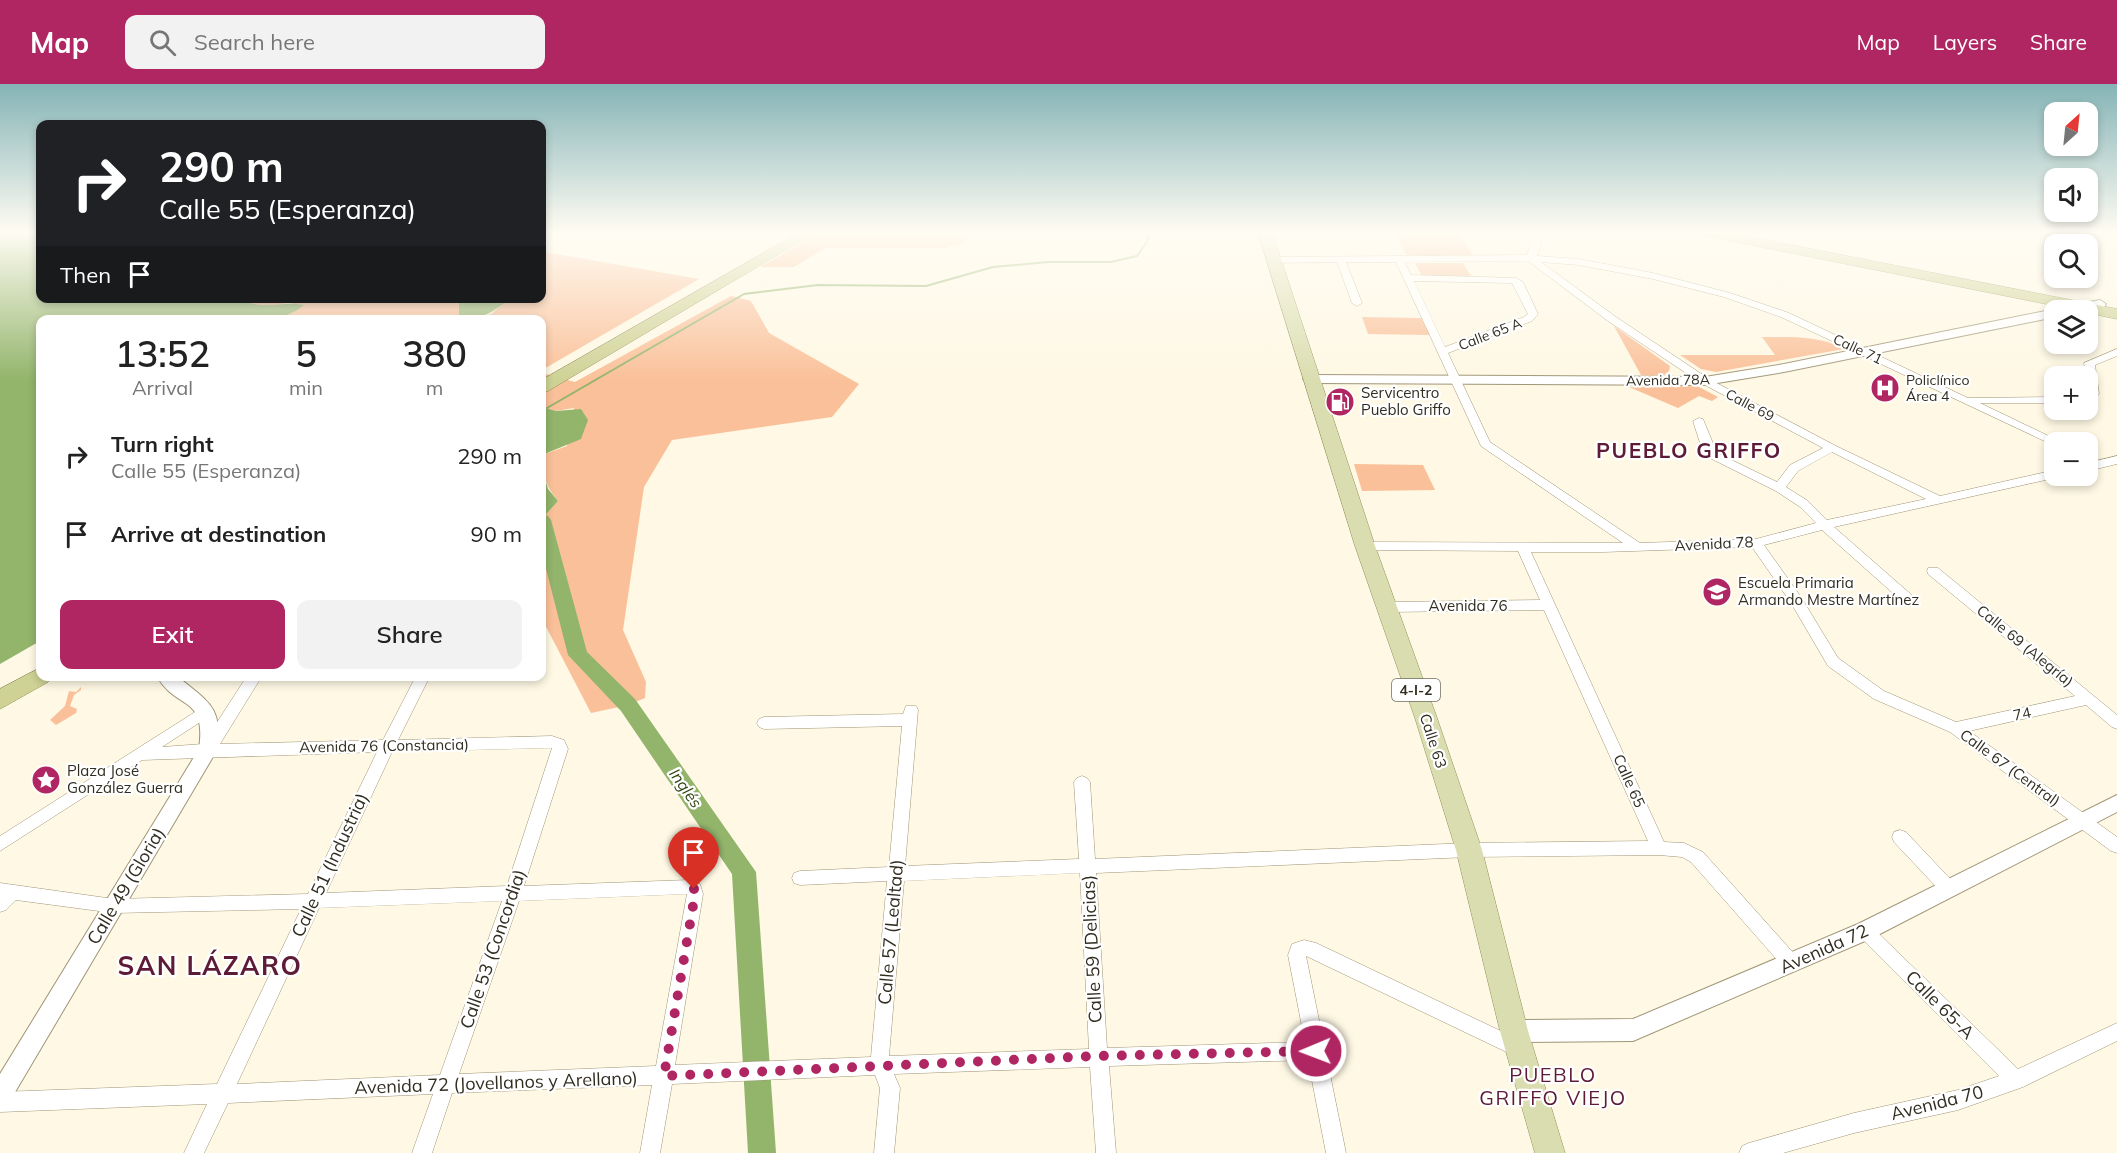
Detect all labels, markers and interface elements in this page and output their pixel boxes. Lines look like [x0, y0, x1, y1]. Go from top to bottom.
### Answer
search box [125, 15, 545, 69]
text: Map [30, 25, 89, 60]
icon: search [146, 26, 179, 59]
text: Search here [194, 28, 315, 56]
text: Map [1857, 29, 1900, 55]
text: Layers [1933, 29, 1997, 55]
text: Share [2030, 29, 2087, 55]
north arrow [2044, 102, 2098, 156]
map controls [2044, 102, 2098, 486]
text: 290 m [159, 140, 284, 193]
icon: right [60, 144, 138, 222]
button: sound [2044, 168, 2098, 222]
text: Calle 55 (Esperanza) [159, 192, 416, 226]
button: search [2044, 234, 2098, 288]
icon: arrive [123, 258, 156, 291]
text: Then [60, 261, 111, 289]
button: layers [2044, 300, 2098, 354]
street label: Calle 65 A [1456, 313, 1525, 354]
street label: Calle 71 [1830, 330, 1886, 368]
text: 13:52 [115, 331, 210, 376]
text: 5 [295, 331, 317, 376]
text: 380 [402, 331, 467, 376]
button: + [2044, 366, 2098, 420]
street label: Avenida 78A [1626, 370, 1711, 390]
place label: Policlínico Área 4 [1906, 371, 1969, 405]
hospital icon: Policlínico Área 4 [1869, 372, 1901, 404]
text: Arrival [132, 375, 193, 400]
text: min [289, 375, 323, 400]
text: m [426, 375, 443, 400]
place label: Servicentro Pueblo Griffo [1361, 383, 1451, 419]
street label: Calle 69 [1723, 385, 1777, 425]
fuel station icon: Servicentro Pueblo Griffo [1324, 386, 1356, 418]
text: Turn right [111, 430, 214, 458]
button: − [2044, 432, 2098, 486]
district label: PUEBLO GRIFFO [1596, 437, 1782, 463]
icon: right [60, 440, 93, 473]
text: 290 m [457, 442, 522, 470]
text: Calle 55 (Esperanza) [111, 458, 301, 483]
icon: arrive [60, 518, 93, 551]
text: Arrive at destination [111, 520, 326, 548]
text: 90 m [471, 520, 522, 548]
street label: Avenida 78 [1674, 532, 1754, 555]
place label: Escuela Primaria Armando Mestre Martínez [1738, 573, 1919, 609]
school or university icon: Escuela Primaria Armando Mestre Martínez [1701, 576, 1733, 608]
street label: Avenida 76 [1429, 596, 1507, 615]
button: Exit [60, 600, 285, 669]
button: Share [297, 600, 522, 669]
street label: Calle 69 (Alegría) [1973, 601, 2078, 691]
road number: 4-I-2 [1392, 679, 1440, 701]
street label: 74 [2011, 702, 2033, 725]
street label: Calle 63 [1416, 711, 1451, 771]
street label: Calle 67 (Central) [1956, 725, 2064, 810]
street label: Avenida 76 (Constancia) [299, 735, 469, 756]
street label: Calle 65 [1609, 751, 1650, 810]
place label: Plaza José González Guerra [67, 761, 183, 797]
place icon: Plaza José González Guerra [30, 764, 62, 796]
water label: Inglés [665, 764, 707, 812]
street label: Calle 51 (Industria) [286, 789, 373, 941]
street label: Calle 49 (Gloria) [82, 823, 170, 949]
pin [668, 827, 719, 889]
icon: arrive [677, 836, 710, 869]
street label: Calle 57 (Lealtad) [873, 858, 908, 1006]
street label: Calle 53 (Concordia) [454, 866, 531, 1032]
street label: Calle 59 (Delicias) [1076, 874, 1107, 1024]
street label: Avenida 72 [1776, 919, 1872, 978]
district label: SAN LÁZARO [118, 949, 302, 982]
street label: Calle 65-A [1901, 965, 1980, 1044]
position arrow [1284, 1019, 1348, 1083]
district label: PUEBLO GRIFFO VIEJO [1479, 1062, 1627, 1110]
street label: Avenida 72 (Jovellanos y Arellano) [354, 1066, 638, 1099]
street label: Avenida 70 [1888, 1080, 1986, 1125]

